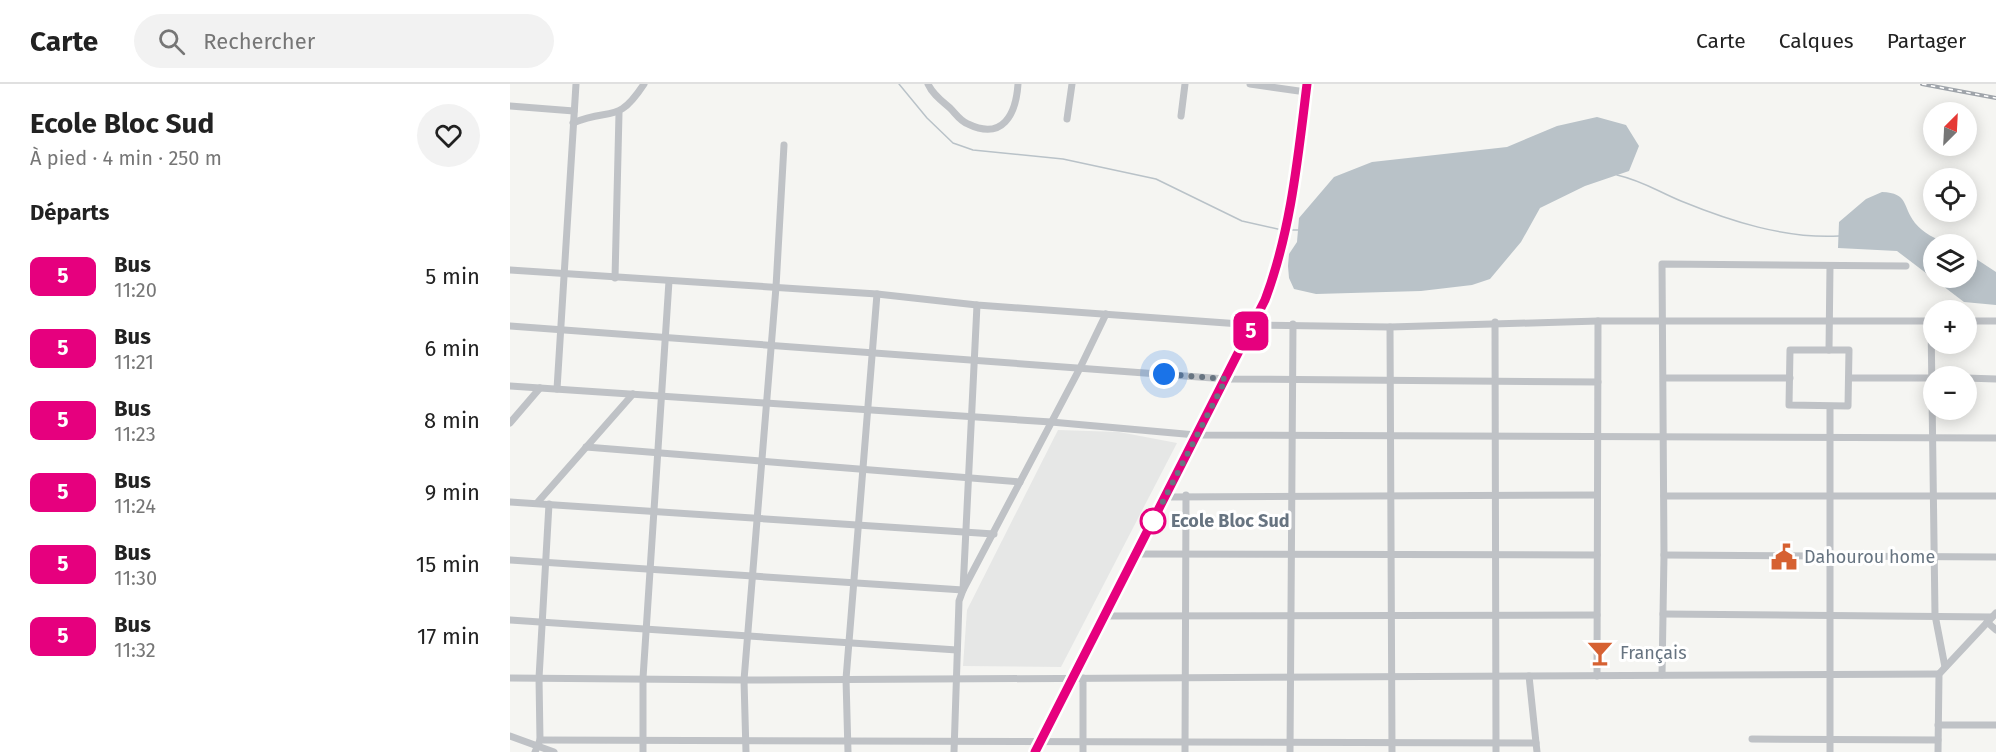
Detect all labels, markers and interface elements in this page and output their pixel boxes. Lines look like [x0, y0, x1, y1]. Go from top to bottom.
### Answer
search box [134, 14, 554, 68]
text: Carte [30, 25, 98, 58]
icon: search [155, 25, 188, 58]
text: Rechercher [203, 28, 315, 55]
text: Carte [1696, 28, 1746, 54]
text: Calques [1779, 28, 1854, 54]
text: Partager [1887, 28, 1966, 54]
north arrow [1923, 102, 1977, 156]
map controls [1923, 102, 1977, 420]
button: heart [417, 104, 480, 167]
text: Ecole Bloc Sud [30, 107, 214, 140]
text: À pied · 4 min · 250 m [30, 146, 222, 170]
button: locate [1923, 168, 1977, 222]
text: Départs [30, 199, 109, 226]
button: layers [1923, 234, 1977, 288]
text: Bus [114, 251, 151, 278]
text: 5 [57, 263, 69, 289]
text: 5 min [425, 263, 480, 290]
text: 11:20 [114, 278, 157, 302]
button: + [1923, 300, 1977, 354]
line badge: 5 [1232, 312, 1270, 350]
text: 5 [1245, 318, 1257, 344]
text: Bus [114, 323, 151, 350]
text: 5 [57, 335, 69, 361]
text: 6 min [424, 335, 480, 362]
text: 11:21 [114, 350, 154, 374]
your location [1149, 359, 1179, 389]
button: − [1923, 366, 1977, 420]
text: Bus [114, 395, 151, 422]
text: 5 [57, 407, 69, 433]
text: 8 min [424, 407, 480, 434]
text: 11:23 [114, 422, 156, 446]
text: Bus [114, 467, 151, 494]
text: 5 [57, 479, 69, 505]
text: 9 min [425, 479, 480, 506]
text: 11:24 [114, 494, 156, 518]
marker: Ecole Bloc Sud [1140, 508, 1166, 534]
place label: Ecole Bloc Sud [1171, 510, 1290, 532]
text: Bus [114, 539, 151, 566]
public building icon: Dahourou home [1769, 542, 1799, 572]
place label: Dahourou home [1804, 546, 1935, 568]
text: 5 [57, 551, 69, 577]
text: 15 min [416, 551, 480, 578]
text: 11:30 [114, 566, 157, 590]
text: Bus [114, 611, 151, 638]
text: 5 [57, 623, 69, 649]
text: 17 min [417, 623, 480, 650]
text: 11:32 [114, 638, 156, 662]
bar icon: Français [1585, 638, 1615, 668]
place label: Français [1620, 642, 1687, 664]

